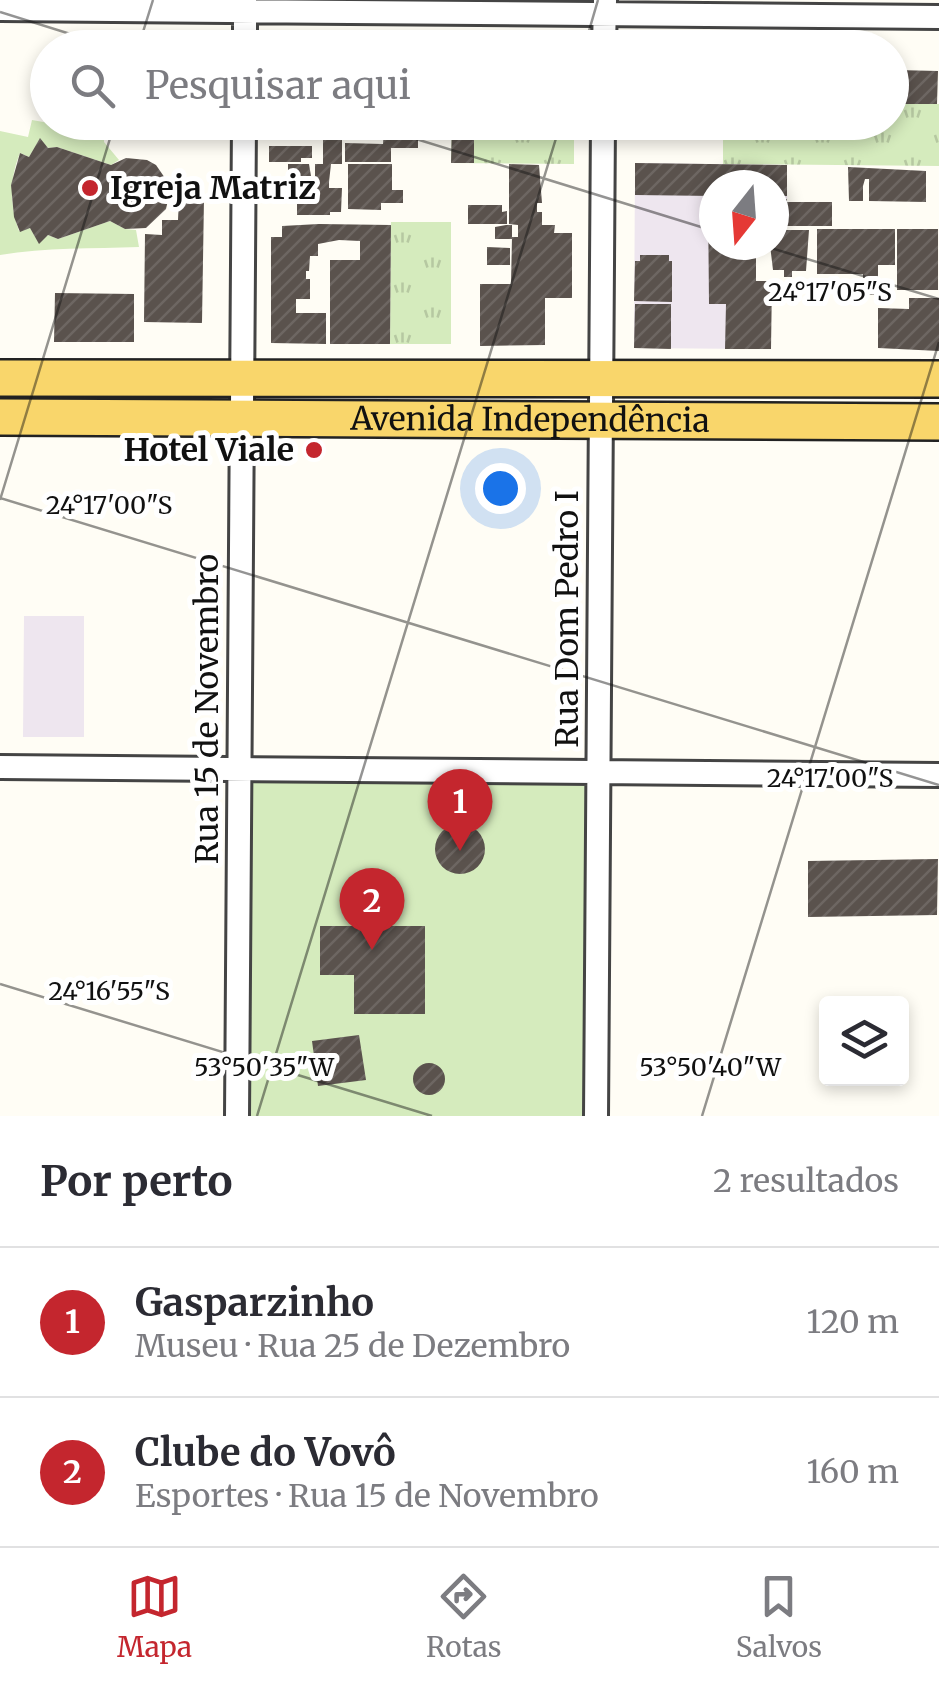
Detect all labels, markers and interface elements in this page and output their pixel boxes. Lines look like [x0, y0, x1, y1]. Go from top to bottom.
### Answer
search box [30, 30, 909, 140]
icon: search [65, 58, 120, 113]
text: Pesquisar aqui [145, 62, 411, 109]
place label: Igreja Matriz [110, 168, 316, 208]
north arrow [699, 170, 789, 260]
marker: Igreja Matriz [79, 177, 101, 199]
text: 24°17'05"S [768, 276, 892, 308]
street label: Avenida Independência [349, 399, 710, 441]
place label: Hotel Viale [124, 430, 294, 470]
marker: Hotel Viale [303, 439, 325, 461]
your location [475, 463, 526, 514]
text: 24°17'00"S [46, 489, 172, 521]
street label: Rua Dom Pedro I [547, 490, 587, 748]
street label: Rua 15 de Novembro [187, 554, 227, 864]
text: 24°17'00"S [767, 762, 893, 794]
pin: 1 [428, 768, 492, 851]
pin: 2 [340, 868, 404, 950]
text: 24°16'55"S [48, 975, 170, 1007]
map controls [819, 996, 909, 1086]
button: layers [819, 996, 909, 1086]
text: 53°50'35"W [194, 1051, 335, 1083]
text: 53°50'40"W [639, 1051, 782, 1083]
text: Por perto [40, 1155, 233, 1207]
text: 2 resultados [713, 1161, 899, 1201]
text: Gasparzinho [135, 1279, 374, 1326]
text: 1 [65, 1302, 80, 1342]
text: 120 m [807, 1302, 899, 1342]
text: Museu · Rua 25 de Dezembro [135, 1326, 570, 1366]
text: Clube do Vovô [135, 1429, 396, 1476]
text: 2 [63, 1452, 82, 1492]
text: 160 m [807, 1452, 899, 1492]
text: Esportes · Rua 15 de Novembro [135, 1476, 599, 1516]
tab: Mapa [117, 1569, 192, 1665]
tab: Rotas [426, 1569, 502, 1665]
tab: Salvos [736, 1569, 822, 1665]

